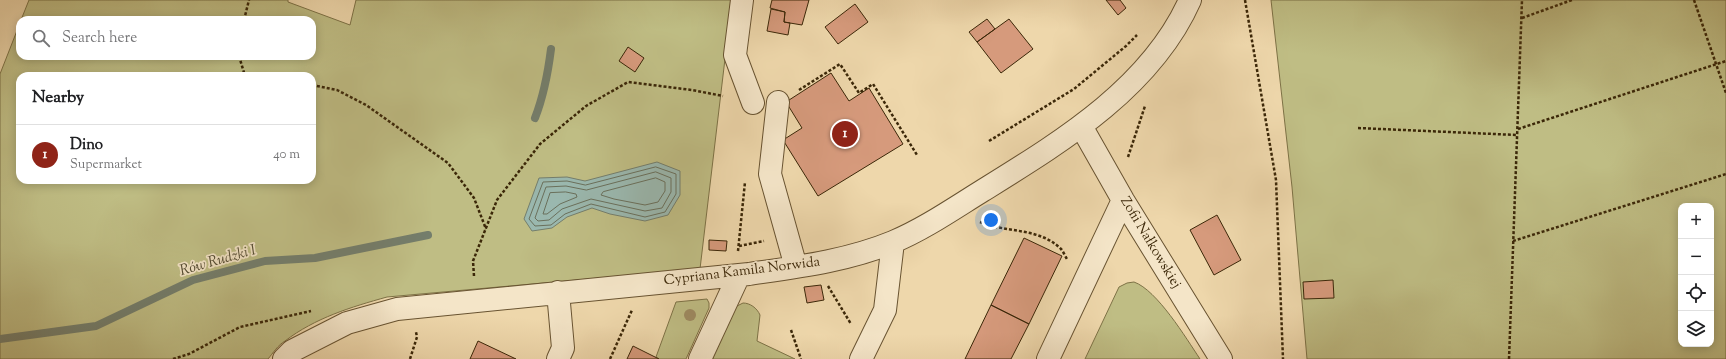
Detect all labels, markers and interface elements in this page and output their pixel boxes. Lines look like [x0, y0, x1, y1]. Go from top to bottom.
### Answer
search box [16, 16, 316, 60]
icon: search [30, 27, 52, 49]
text: Search here [62, 28, 137, 49]
text: Nearby [32, 86, 84, 110]
pin: 1 [832, 119, 858, 149]
text: Dino [70, 135, 103, 156]
text: 1 [43, 146, 47, 164]
text: 40 m [273, 146, 300, 164]
text: Supermarket [70, 156, 142, 174]
street label: Zofii Nałkowskiej [1115, 193, 1185, 293]
map controls [1678, 203, 1714, 347]
button: + [1678, 203, 1714, 239]
your location [981, 210, 1001, 230]
button: − [1678, 239, 1714, 275]
water label: Rów Rudzki I [177, 240, 259, 282]
street label: Cypriana Kamila Norwida [663, 252, 822, 292]
button: locate [1678, 275, 1714, 311]
button: layers [1678, 311, 1714, 347]

